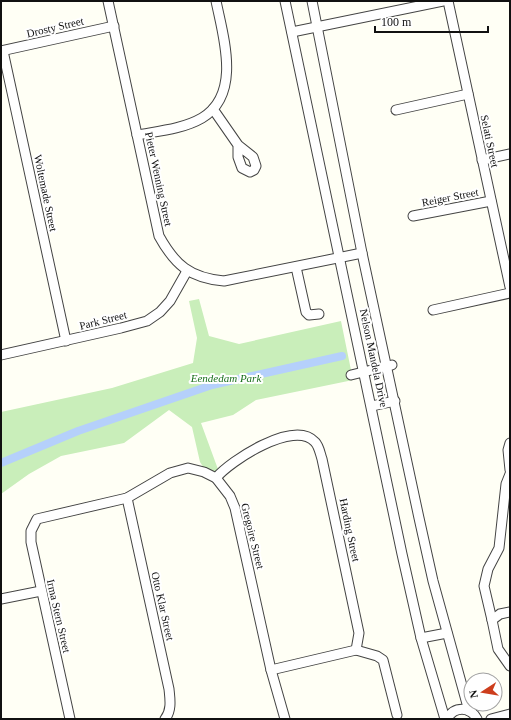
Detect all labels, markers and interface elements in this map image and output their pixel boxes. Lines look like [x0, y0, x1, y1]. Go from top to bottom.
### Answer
scale bar [375, 8, 488, 34]
street label: Drosty Street [25, 15, 85, 39]
text: 100 m [381, 15, 412, 29]
street label: Selati Street [479, 114, 501, 168]
street label: Pieter Wenning Street [143, 131, 175, 227]
street label: Woltemade Street [32, 153, 60, 233]
street label: Reiger Street [421, 186, 479, 208]
street label: Park Street [78, 308, 128, 332]
street label: Nelson Mandela Drive [358, 308, 390, 408]
park label: Eendedam Park [190, 372, 262, 384]
street label: Harding Street [337, 497, 363, 563]
street label: Gregoire Street [239, 502, 267, 570]
street label: Otto Klar Street [149, 570, 177, 642]
street label: Irma Stern Street [45, 578, 73, 654]
north arrow [463, 672, 503, 712]
text: N [467, 689, 480, 699]

